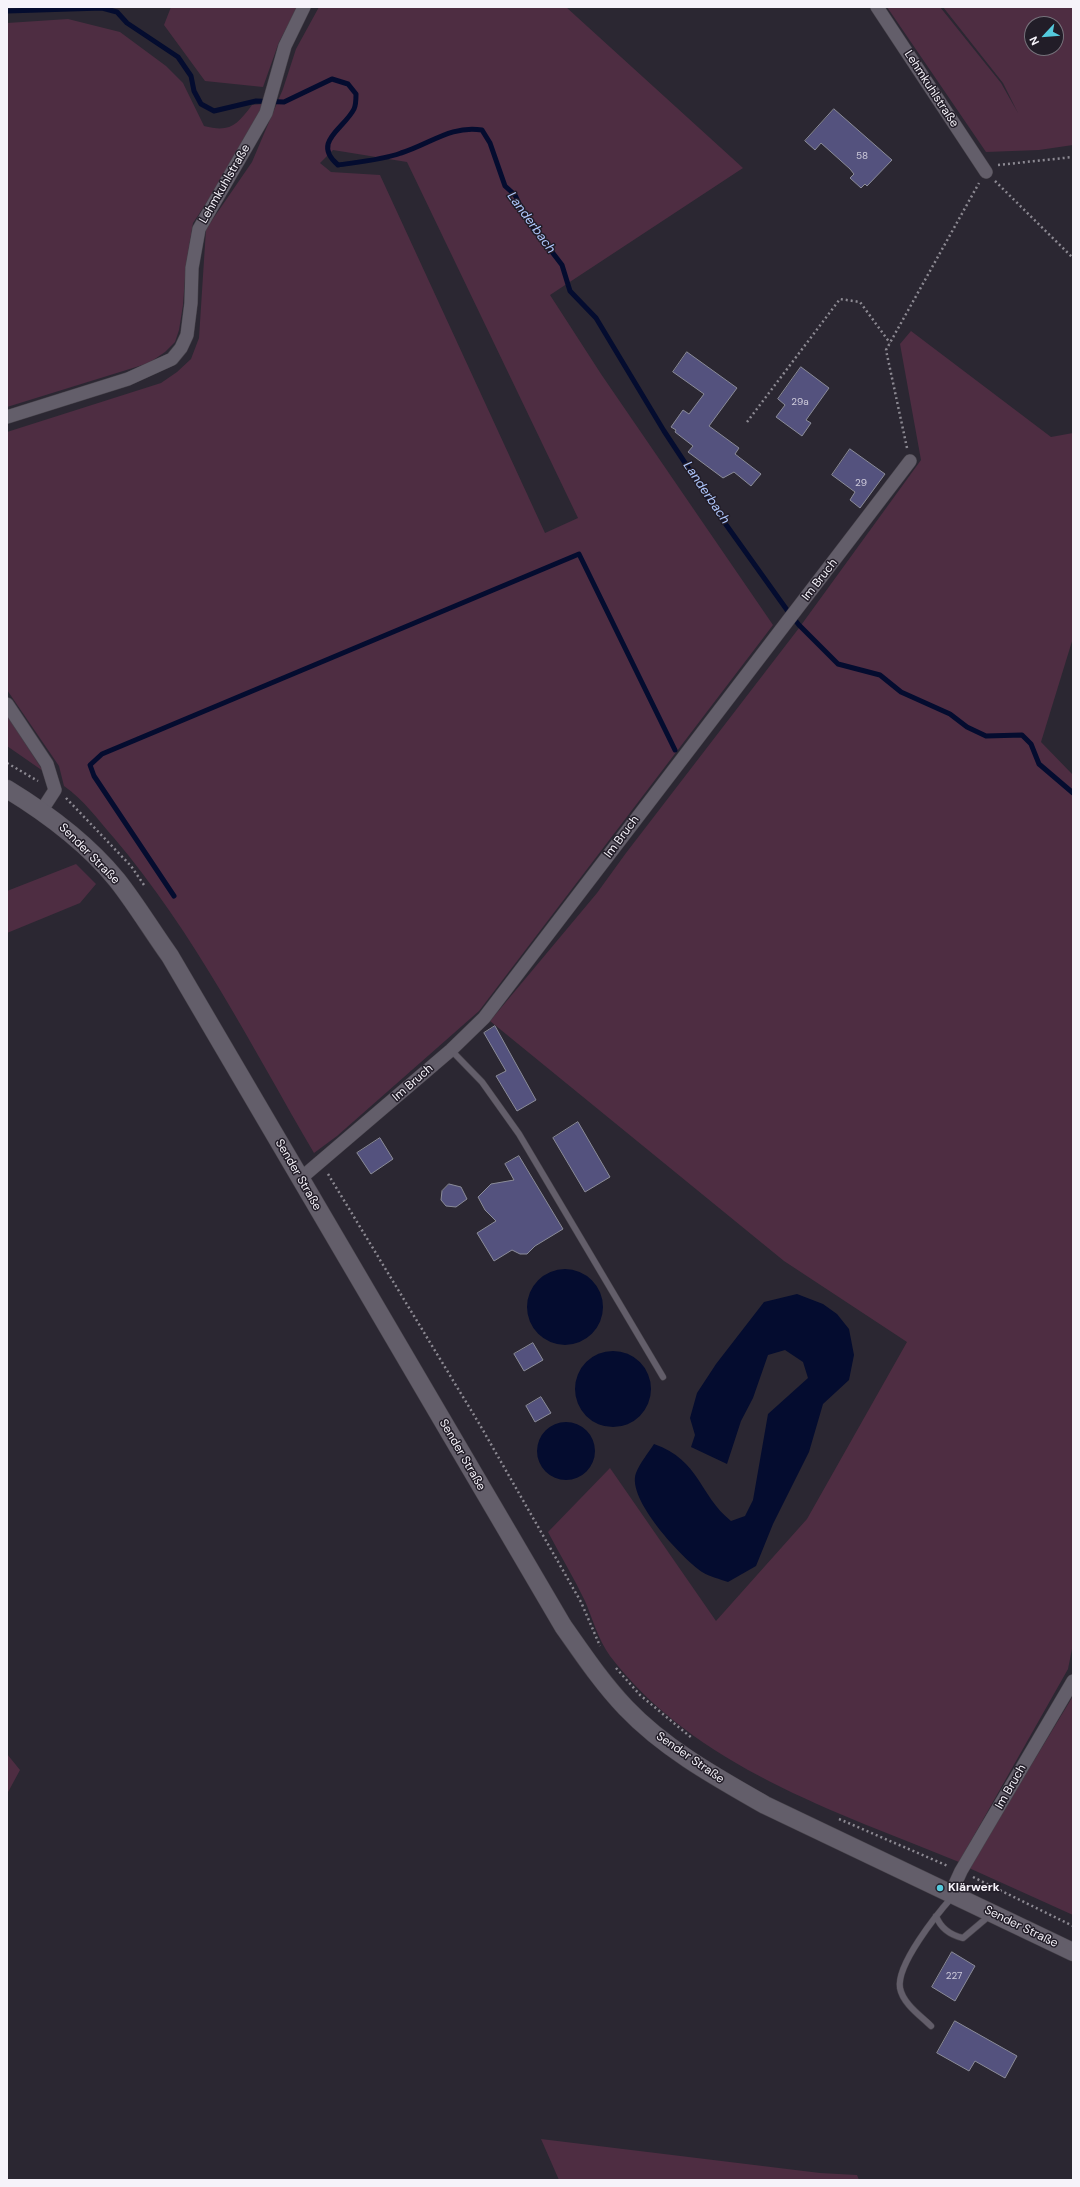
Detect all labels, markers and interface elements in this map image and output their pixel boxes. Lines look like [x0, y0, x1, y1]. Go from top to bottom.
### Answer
north arrow [1024, 16, 1064, 56]
text: N [1026, 34, 1042, 47]
street label: Lehmkuhlstraße [901, 48, 961, 130]
street label: Lehmkuhlstraße [197, 142, 253, 226]
house number: 58 [856, 150, 868, 162]
water label: Landerbach [504, 189, 558, 257]
house number: 29a [791, 396, 809, 408]
water label: Landerbach [679, 459, 733, 527]
house number: 29 [855, 477, 867, 489]
street label: Im Bruch [799, 556, 841, 604]
street label: Im Bruch [602, 813, 642, 861]
street label: Sender Straße [56, 821, 122, 887]
street label: Im Bruch [390, 1061, 436, 1105]
street label: Sender Straße [272, 1137, 324, 1213]
street label: Sender Straße [436, 1417, 488, 1493]
street label: Sender Straße [653, 1729, 727, 1787]
street label: Im Bruch [993, 1762, 1029, 1812]
place label: Klärwerk [948, 1881, 1000, 1895]
marker: Klärwerk [935, 1883, 945, 1893]
street label: Sender Straße [982, 1903, 1060, 1951]
house number: 227 [946, 1970, 962, 1982]

